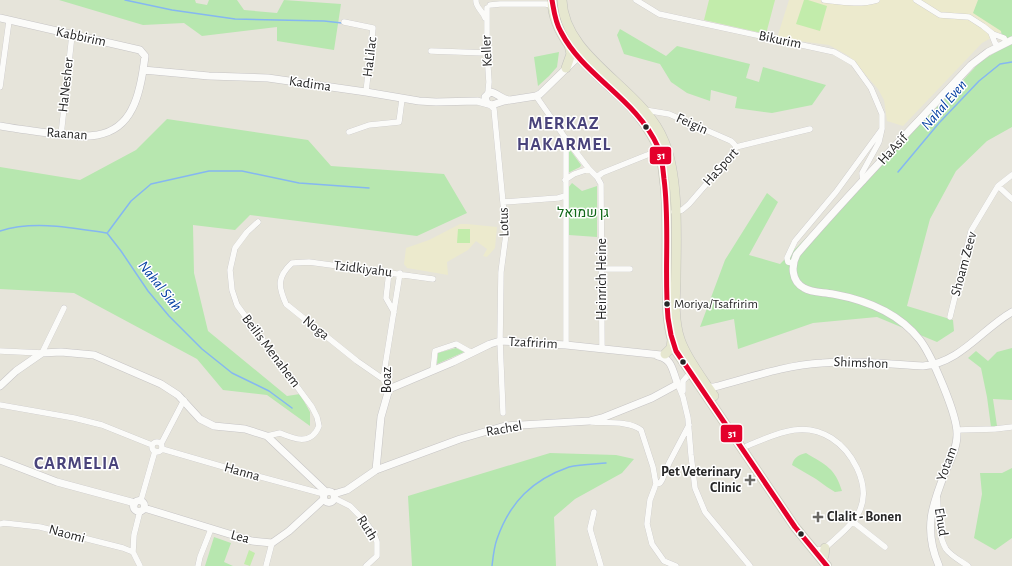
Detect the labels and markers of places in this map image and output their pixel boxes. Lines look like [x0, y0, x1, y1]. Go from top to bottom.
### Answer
unlabelled marker [641, 122, 651, 132]
place label: Moriya/Tsafririm [674, 298, 758, 311]
marker: Moriya/Tsafririm [662, 299, 672, 309]
unlabelled marker [678, 357, 688, 367]
place label: Pet Veterinary Clinic [661, 465, 742, 495]
marker: Pet Veterinary Clinic [744, 474, 756, 486]
place label: Clalit - Bonen [827, 510, 902, 524]
marker: Clalit - Bonen [812, 511, 824, 523]
unlabelled marker [796, 529, 806, 539]

